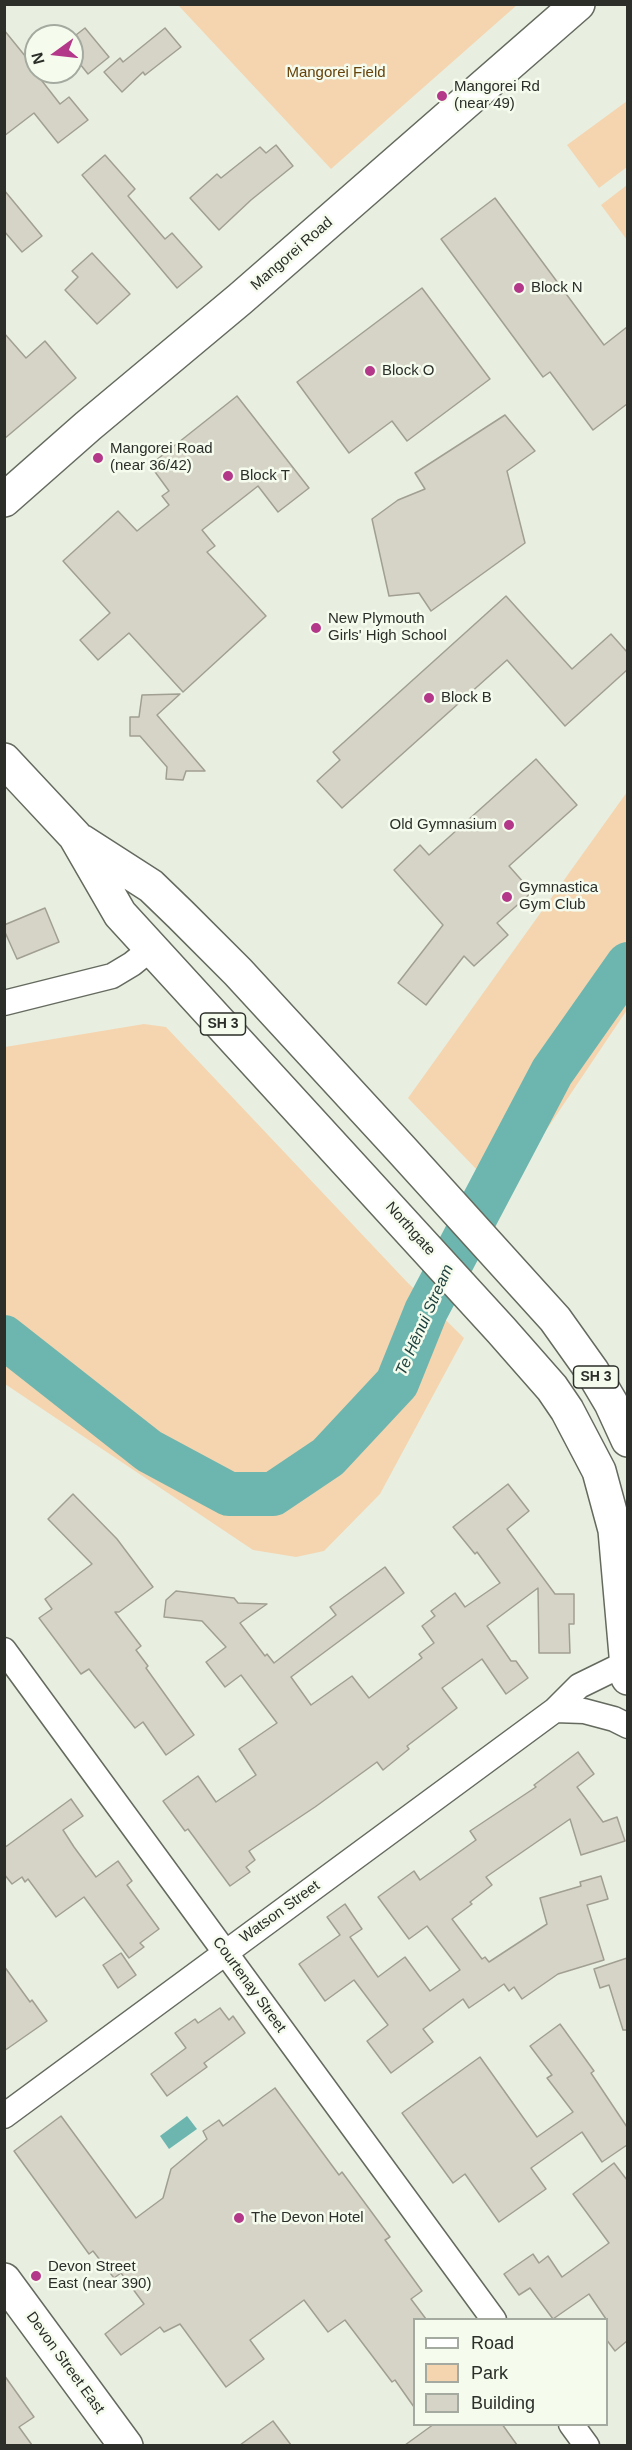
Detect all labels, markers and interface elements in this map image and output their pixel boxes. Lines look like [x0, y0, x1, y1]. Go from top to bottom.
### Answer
north arrow [24, 24, 84, 84]
text: N [28, 50, 48, 66]
park label: Mangorei Field [286, 64, 386, 82]
place label: Mangorei Rd (near 49) [454, 78, 540, 113]
marker: Mangorei Rd (near 49) [435, 89, 449, 103]
street label: Mangorei Road [247, 214, 337, 294]
place label: Block N [531, 279, 583, 297]
marker: Block N [512, 281, 526, 295]
place label: Block O [382, 362, 435, 380]
marker: Block O [363, 364, 377, 378]
place label: Mangorei Road (near 36/42) [110, 440, 213, 475]
marker: Mangorei Road (near 36/42) [91, 451, 105, 465]
place label: Block T [240, 467, 290, 485]
marker: Block T [221, 469, 235, 483]
place label: New Plymouth Girls' High School [328, 610, 447, 645]
marker: New Plymouth Girls' High School [309, 621, 323, 635]
place label: Block B [441, 689, 492, 707]
marker: Block B [422, 691, 436, 705]
place label: Old Gymnasium [389, 816, 497, 834]
marker: Old Gymnasium [502, 818, 516, 832]
place label: Gymnastica Gym Club [519, 879, 598, 914]
marker: Gymnastica Gym Club [500, 890, 514, 904]
road number: SH 3 [200, 1013, 246, 1035]
street label: Northgate [381, 1199, 439, 1259]
water label: Te Hēnui Stream [392, 1262, 458, 1378]
road number: SH 3 [574, 1366, 618, 1388]
street label: Watson Street [236, 1877, 324, 1947]
street label: Courtenay Street [208, 1934, 290, 2036]
place label: The Devon Hotel [251, 2209, 364, 2227]
marker: The Devon Hotel [232, 2211, 246, 2225]
place label: Devon Street East (near 390) [48, 2258, 151, 2293]
marker: Devon Street East (near 390) [29, 2269, 43, 2283]
street label: Devon Street East [22, 2308, 108, 2418]
legend [413, 2318, 608, 2426]
text: Road [471, 2333, 514, 2353]
text: Park [471, 2363, 508, 2383]
text: Building [471, 2393, 535, 2413]

